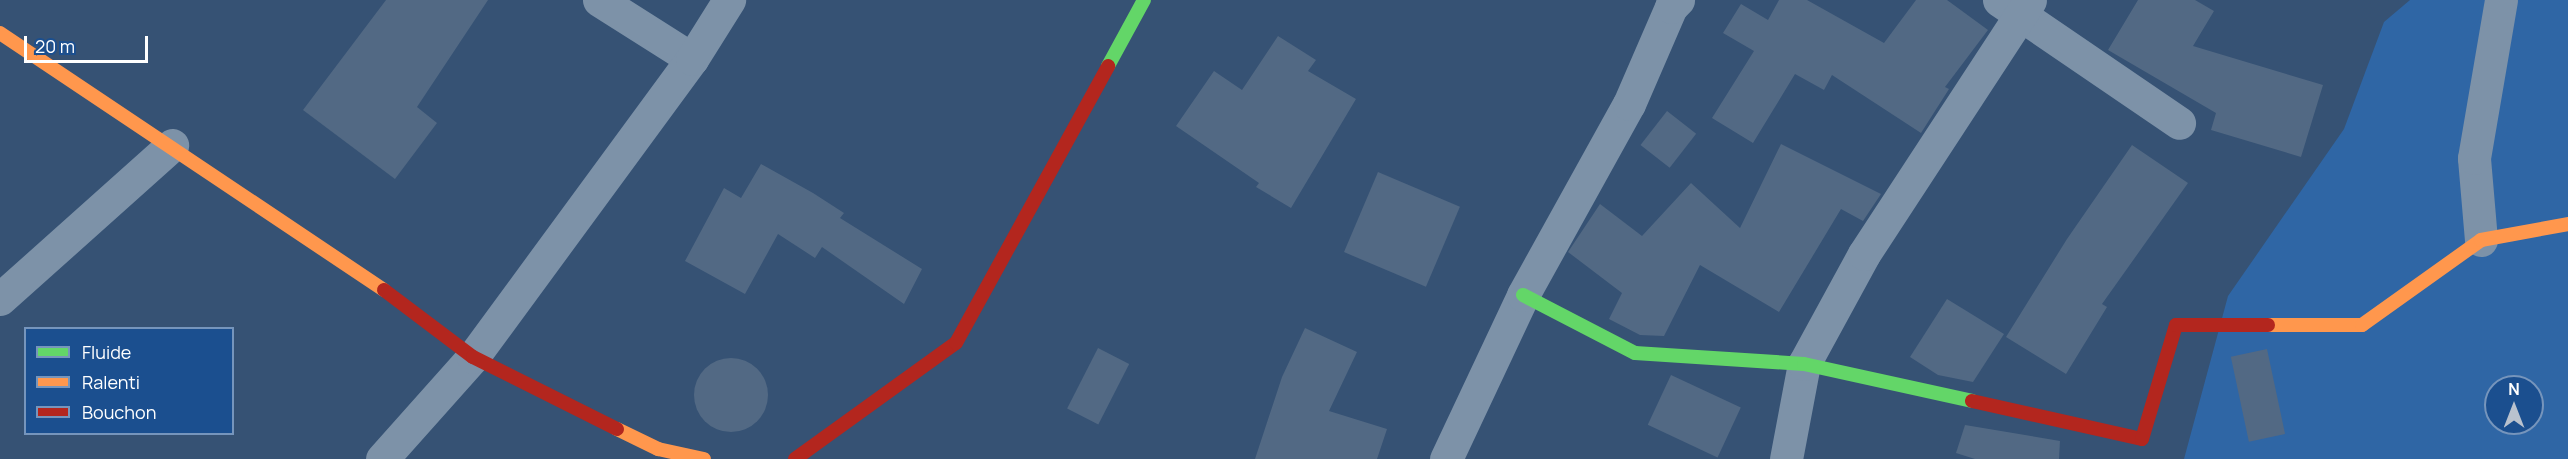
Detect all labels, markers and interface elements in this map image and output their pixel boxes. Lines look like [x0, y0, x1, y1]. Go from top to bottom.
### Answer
scale bar [27, 24, 152, 62]
text: 20 m [35, 34, 75, 58]
legend [24, 327, 234, 435]
text: Fluide [82, 340, 131, 364]
text: Ralenti [82, 370, 140, 394]
north arrow [2484, 375, 2544, 435]
text: N [2508, 378, 2520, 400]
text: Bouchon [82, 400, 156, 424]

